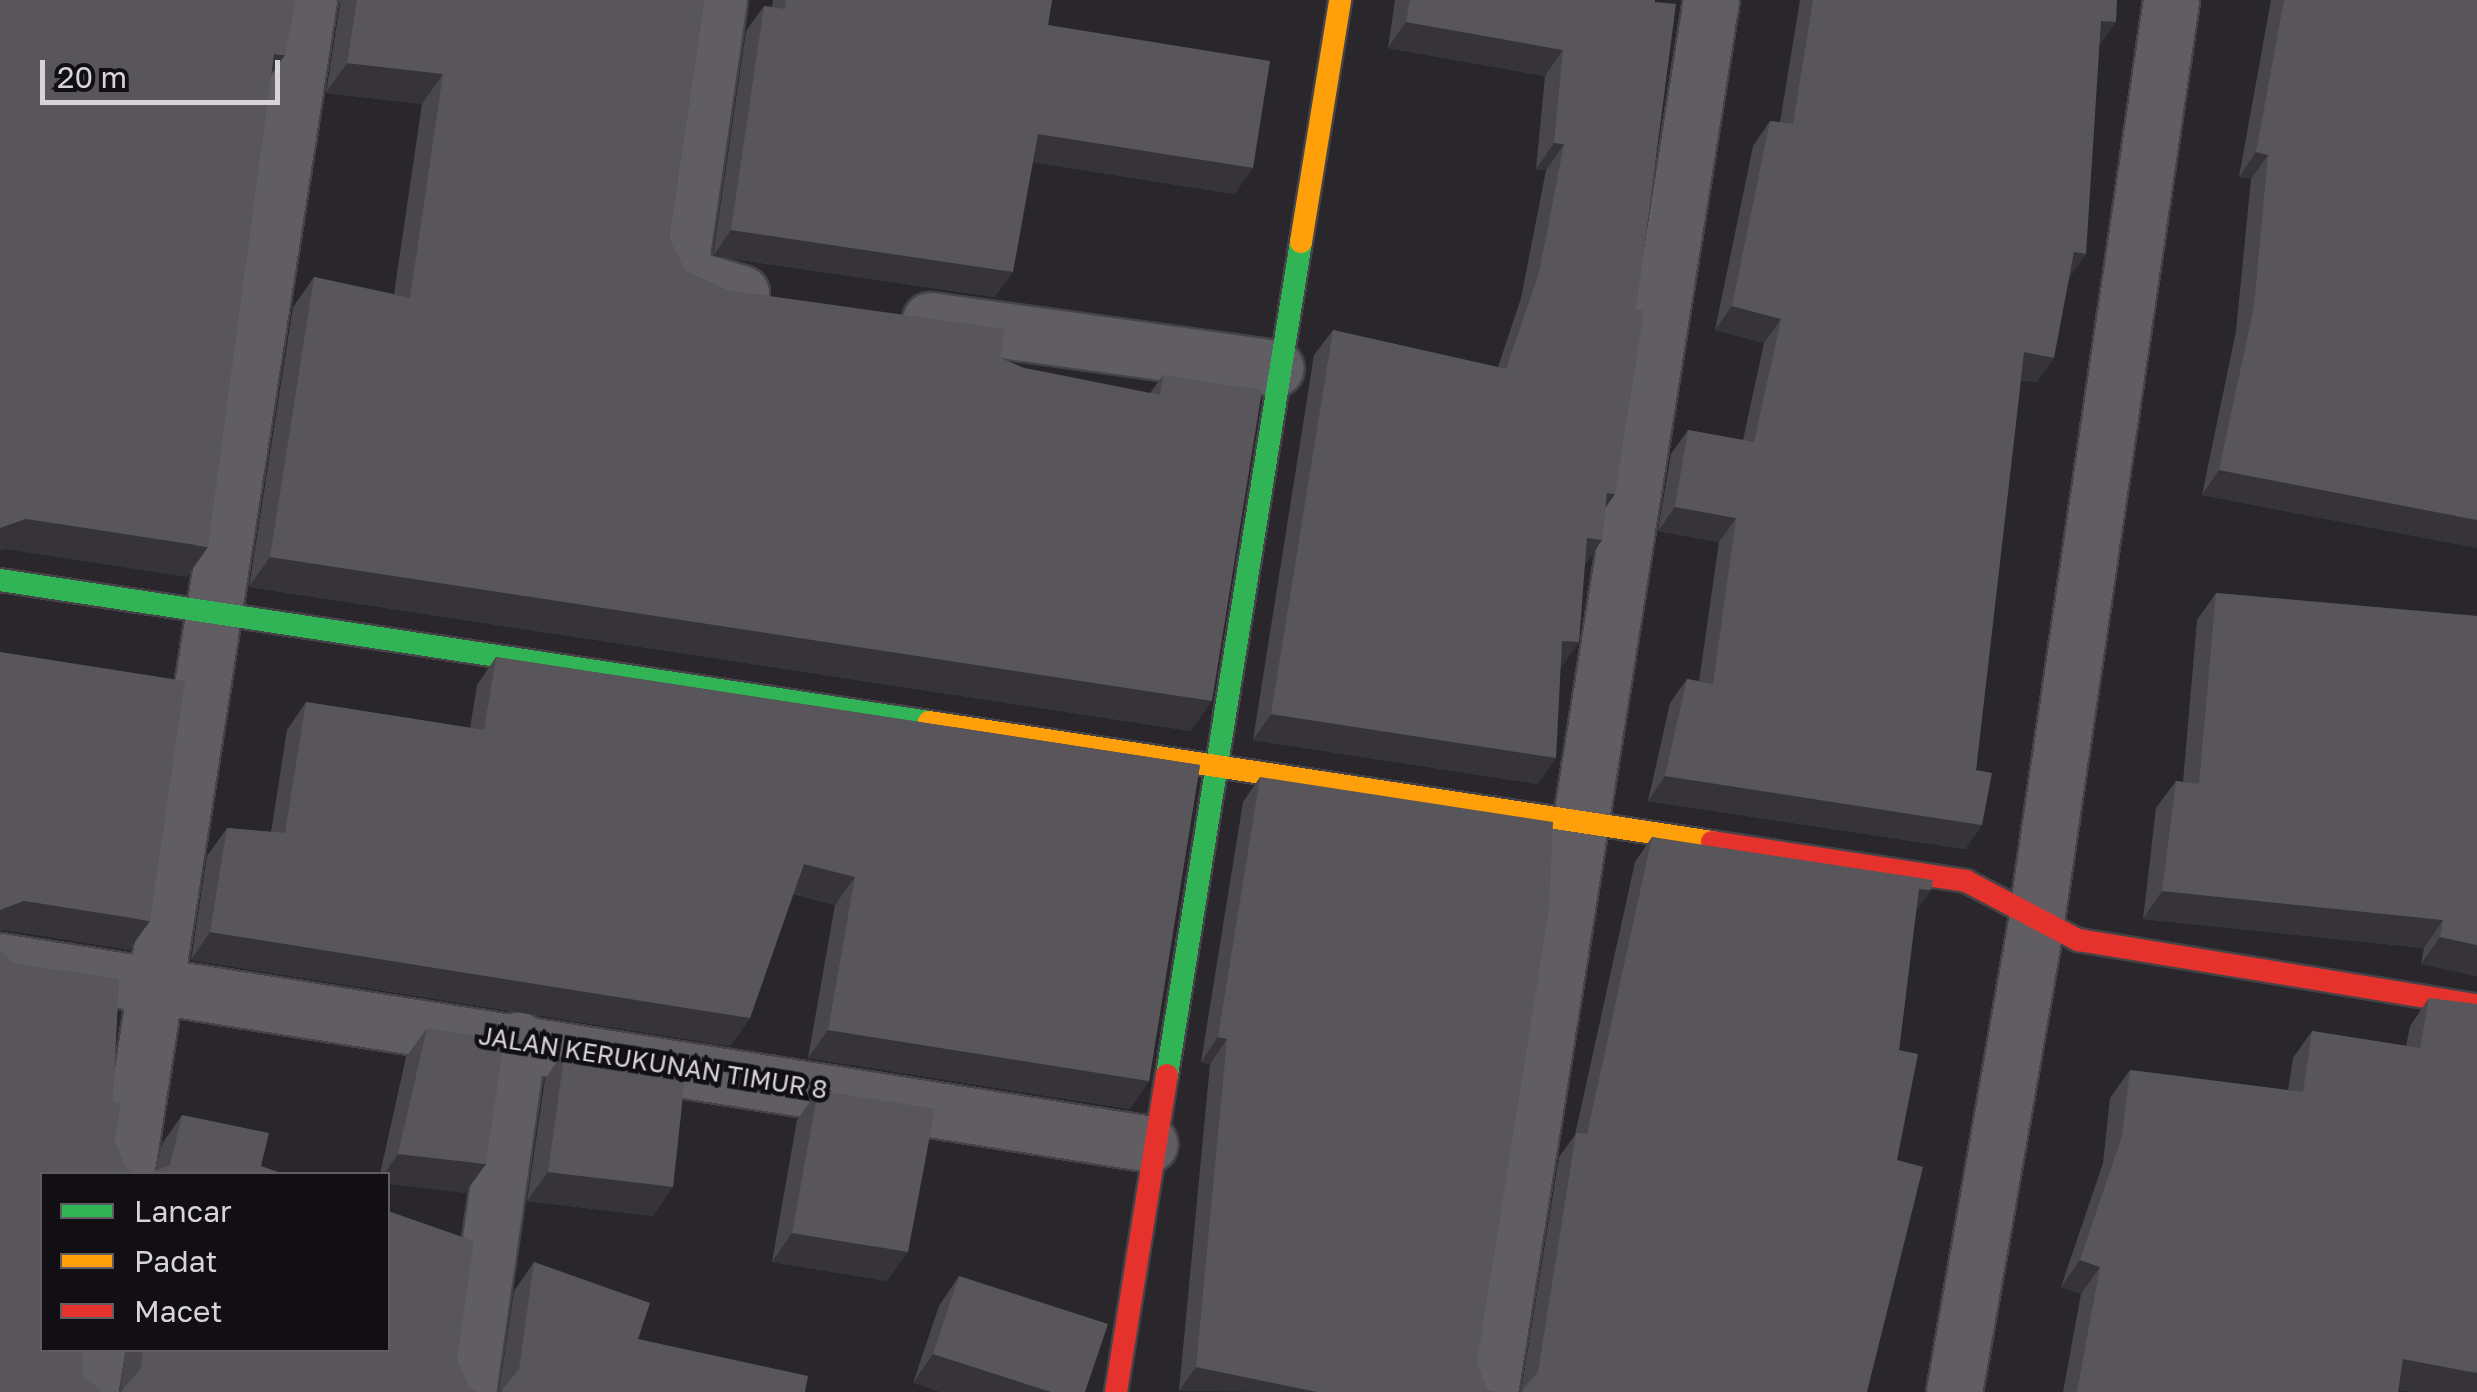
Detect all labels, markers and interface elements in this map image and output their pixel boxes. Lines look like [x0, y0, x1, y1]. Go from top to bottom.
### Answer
scale bar [45, 40, 285, 102]
text: 20 m [57, 59, 127, 95]
street label: JALAN KERUKUNAN TIMUR 8 [477, 1021, 829, 1105]
legend [40, 1172, 390, 1352]
text: Lancar [134, 1193, 232, 1229]
text: Padat [134, 1243, 217, 1279]
text: Macet [134, 1293, 223, 1329]

